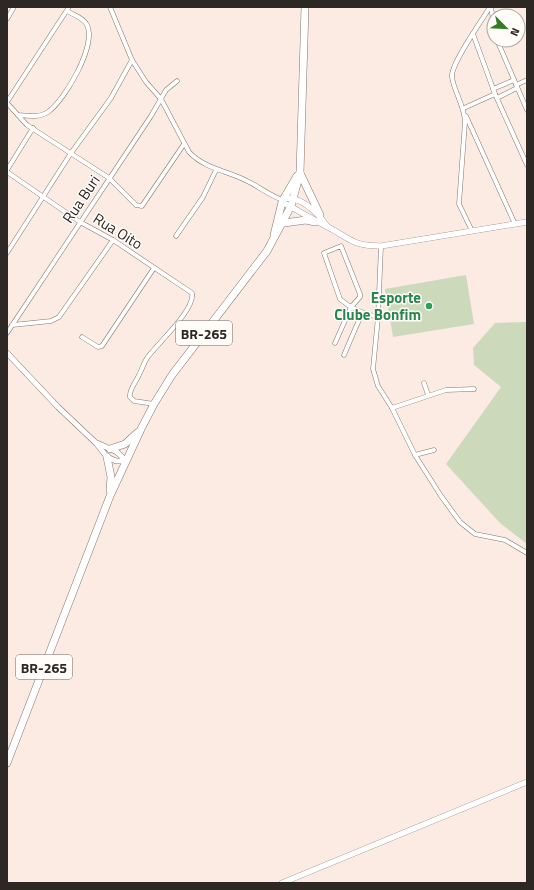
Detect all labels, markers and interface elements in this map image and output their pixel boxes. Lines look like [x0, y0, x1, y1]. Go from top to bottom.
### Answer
north arrow [486, 8, 526, 48]
text: N [506, 25, 524, 39]
street label: Rua Buri [56, 170, 106, 228]
street label: Rua Oito [89, 207, 147, 255]
place label: Esporte Clube Bonfim [334, 286, 421, 326]
marker: Esporte Clube Bonfim [424, 301, 434, 311]
road number: BR-265 [176, 321, 232, 345]
road number: BR-265 [16, 655, 72, 679]

